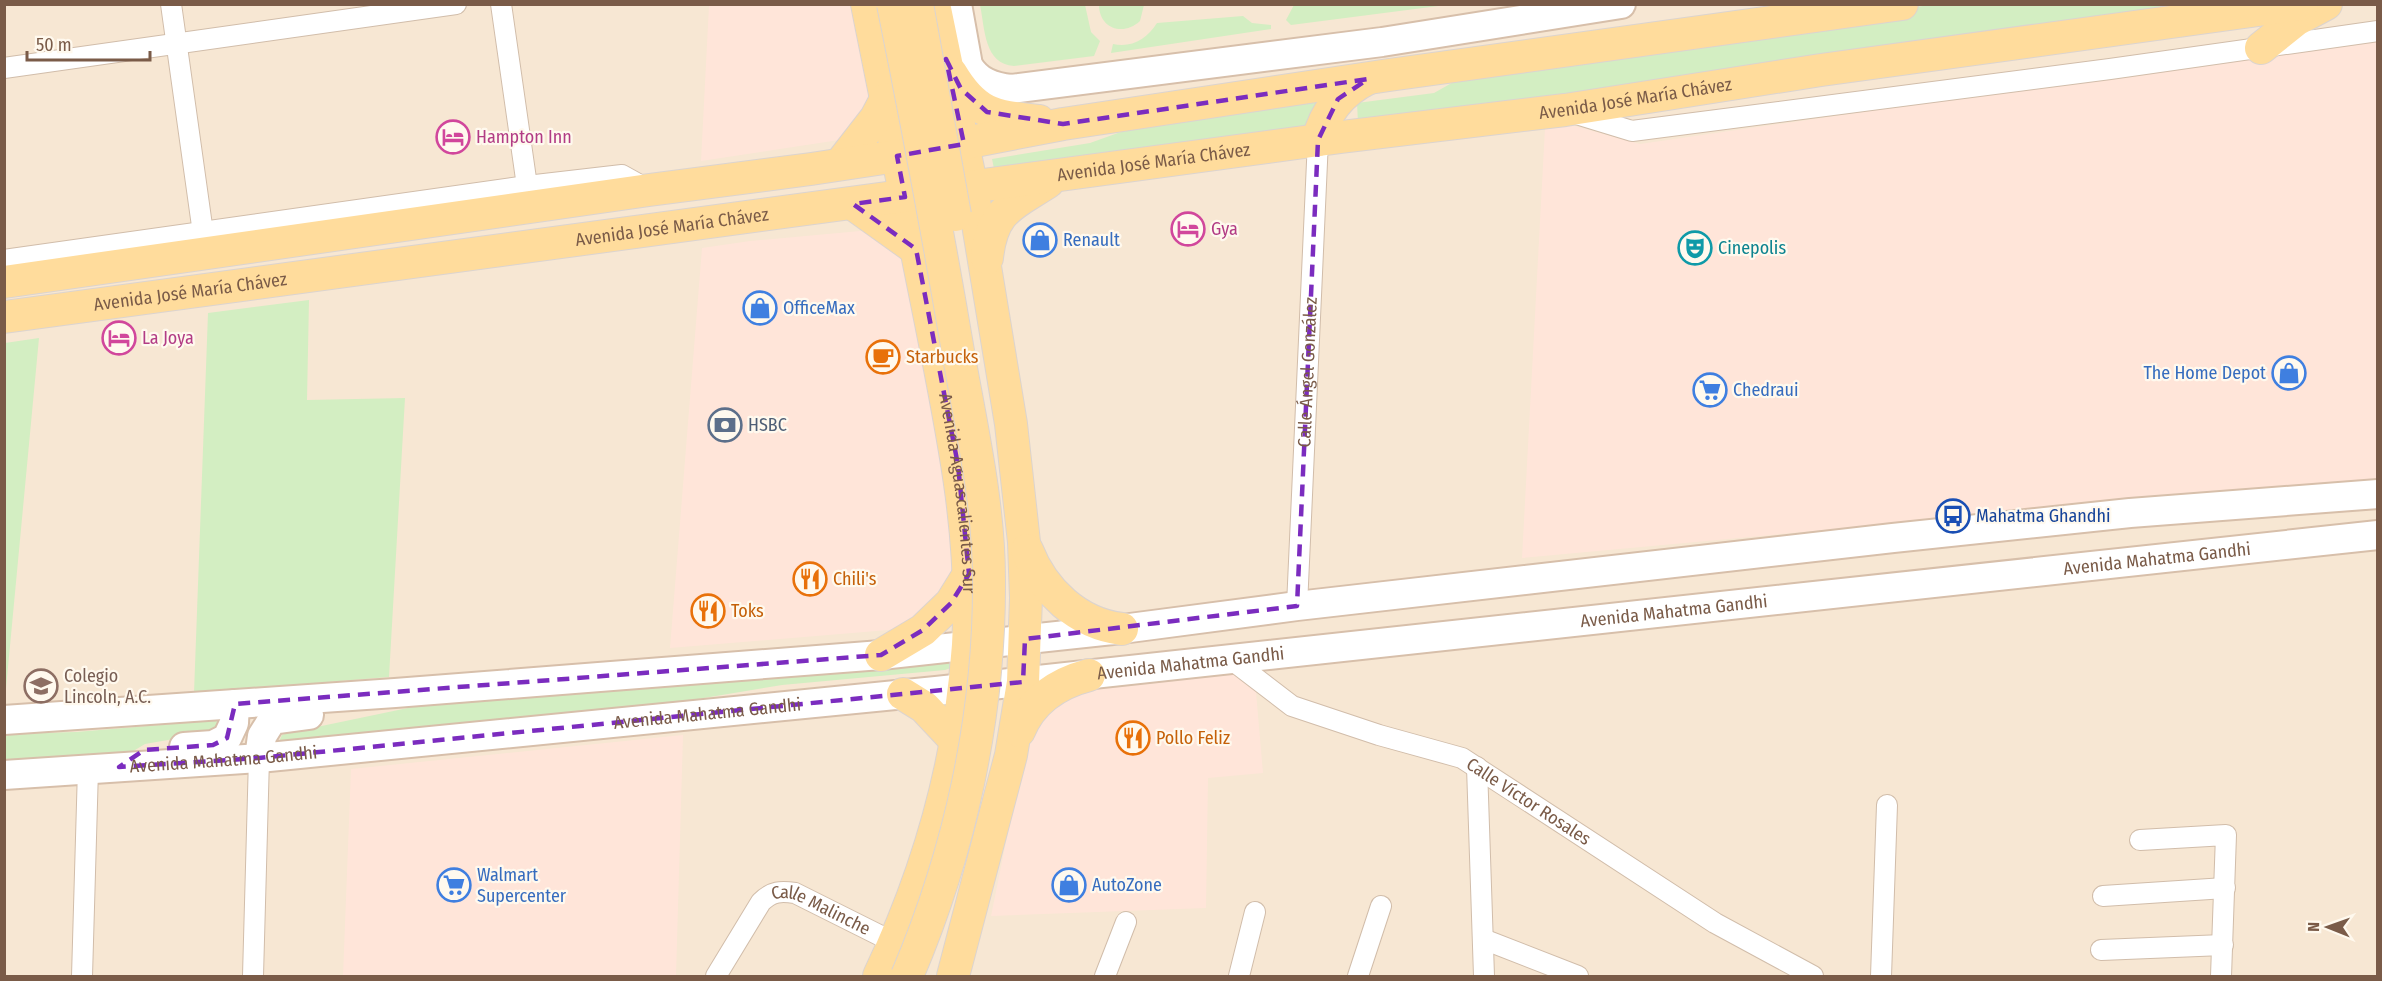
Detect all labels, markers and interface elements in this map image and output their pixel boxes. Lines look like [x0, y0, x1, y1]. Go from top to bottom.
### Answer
scale bar [27, 24, 150, 62]
text: 50 m [36, 34, 72, 56]
street label: Avenida José María Chávez [1538, 73, 1733, 124]
hotel icon: Hampton Inn [435, 119, 471, 155]
place label: Hampton Inn [476, 126, 572, 148]
street label: Avenida José María Chávez [1056, 138, 1252, 186]
street label: Avenida José María Chávez [574, 203, 770, 251]
hotel icon: Gya [1170, 211, 1206, 247]
place label: Gya [1211, 218, 1238, 240]
shop icon: Renault [1022, 222, 1058, 258]
place label: Renault [1063, 229, 1120, 251]
theatre icon: Cinepolis [1677, 230, 1713, 266]
place label: Cinepolis [1718, 237, 1786, 259]
street label: Avenida José María Chávez [92, 268, 288, 316]
shop icon: OfficeMax [742, 290, 778, 326]
street label: Calle Ángel González [1293, 296, 1322, 448]
place label: OfficeMax [783, 297, 855, 319]
hotel icon: La Joya [101, 320, 137, 356]
place label: La Joya [142, 327, 194, 349]
cafe icon: Starbucks [865, 339, 901, 375]
place label: Starbucks [906, 346, 979, 368]
shop icon: The Home Depot [2271, 355, 2307, 391]
place label: The Home Depot [2143, 362, 2266, 384]
supermarket icon: Chedraui [1692, 372, 1728, 408]
place label: Chedraui [1733, 379, 1798, 401]
street label: Avenida Aguascalientes Sur [934, 391, 980, 594]
bank icon: HSBC [707, 407, 743, 443]
place label: HSBC [748, 414, 787, 436]
bus stop icon: Mahatma Ghandhi [1935, 498, 1971, 534]
place label: Mahatma Ghandhi [1976, 505, 2110, 527]
street label: Avenida Mahatma Gandhi [2062, 538, 2252, 580]
restaurant icon: Chili's [792, 561, 828, 597]
place label: Chili's [833, 568, 877, 590]
street label: Avenida Mahatma Gandhi [1579, 590, 1769, 632]
restaurant icon: Toks [690, 593, 726, 629]
place label: Toks [731, 600, 764, 622]
street label: Avenida Mahatma Gandhi [1096, 642, 1285, 685]
place label: Colegio Lincoln, A.C. [64, 665, 151, 708]
school or university icon: Colegio Lincoln, A.C. [23, 668, 59, 704]
street label: Avenida Mahatma Gandhi [613, 693, 802, 734]
restaurant icon: Pollo Feliz [1115, 720, 1151, 756]
place label: Pollo Feliz [1156, 727, 1230, 749]
street label: Avenida Mahatma Gandhi [129, 741, 318, 778]
street label: Calle Víctor Rosales [1462, 753, 1595, 850]
place label: Walmart Supercenter [477, 864, 567, 907]
supermarket icon: Walmart Supercenter [436, 867, 472, 903]
shop icon: AutoZone [1051, 867, 1087, 903]
place label: AutoZone [1092, 874, 1162, 896]
street label: Calle Malinche [769, 881, 874, 940]
north arrow [2298, 897, 2358, 957]
text: N [2304, 922, 2323, 932]

